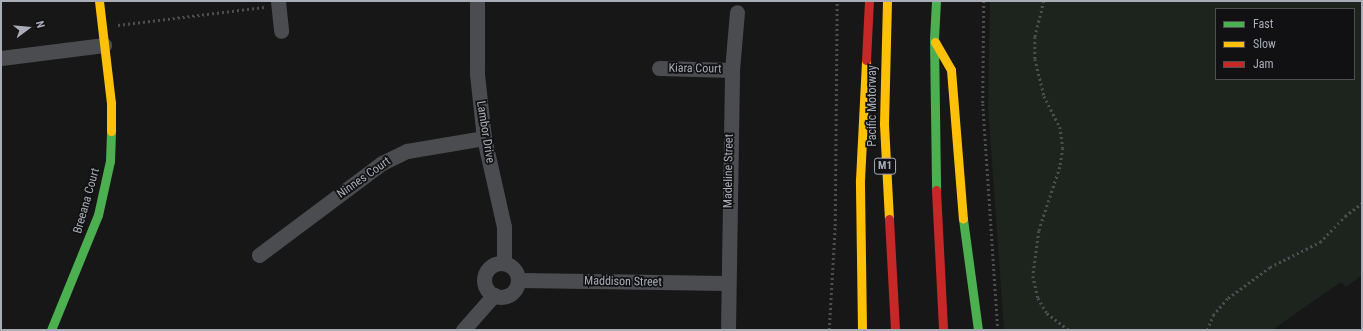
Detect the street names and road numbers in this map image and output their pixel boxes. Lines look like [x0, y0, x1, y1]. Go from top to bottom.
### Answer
street label: Kiara Court [668, 61, 722, 77]
street label: Pacific Motorway [866, 65, 880, 147]
street label: Lambor Drive [473, 100, 497, 164]
street label: Madeline Street [721, 134, 737, 208]
street label: Ninnes Court [335, 154, 393, 202]
road number: M1 [874, 157, 896, 175]
street label: Breeana Court [71, 167, 103, 235]
street label: Maddison Street [584, 274, 662, 290]

